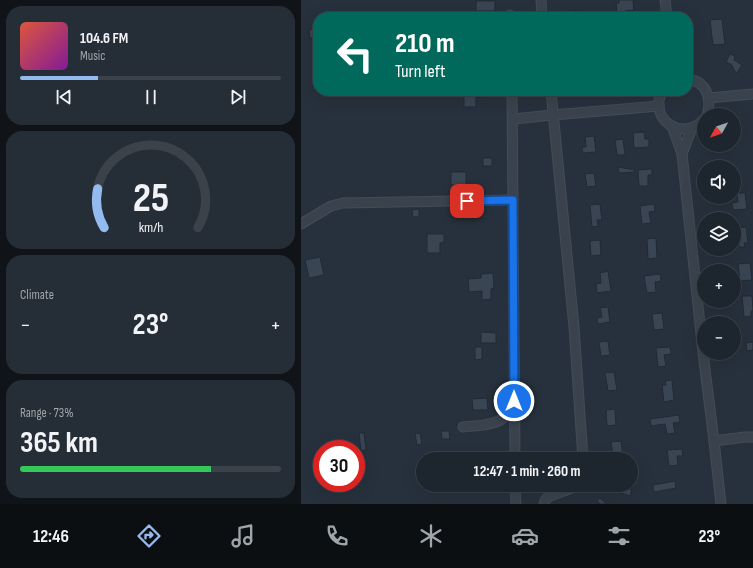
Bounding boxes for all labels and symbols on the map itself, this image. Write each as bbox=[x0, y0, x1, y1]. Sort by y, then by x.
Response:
north arrow bbox=[697, 108, 741, 152]
pin bbox=[450, 184, 484, 218]
position arrow bbox=[493, 380, 535, 422]
speed limit sign: 30 bbox=[313, 440, 365, 492]

